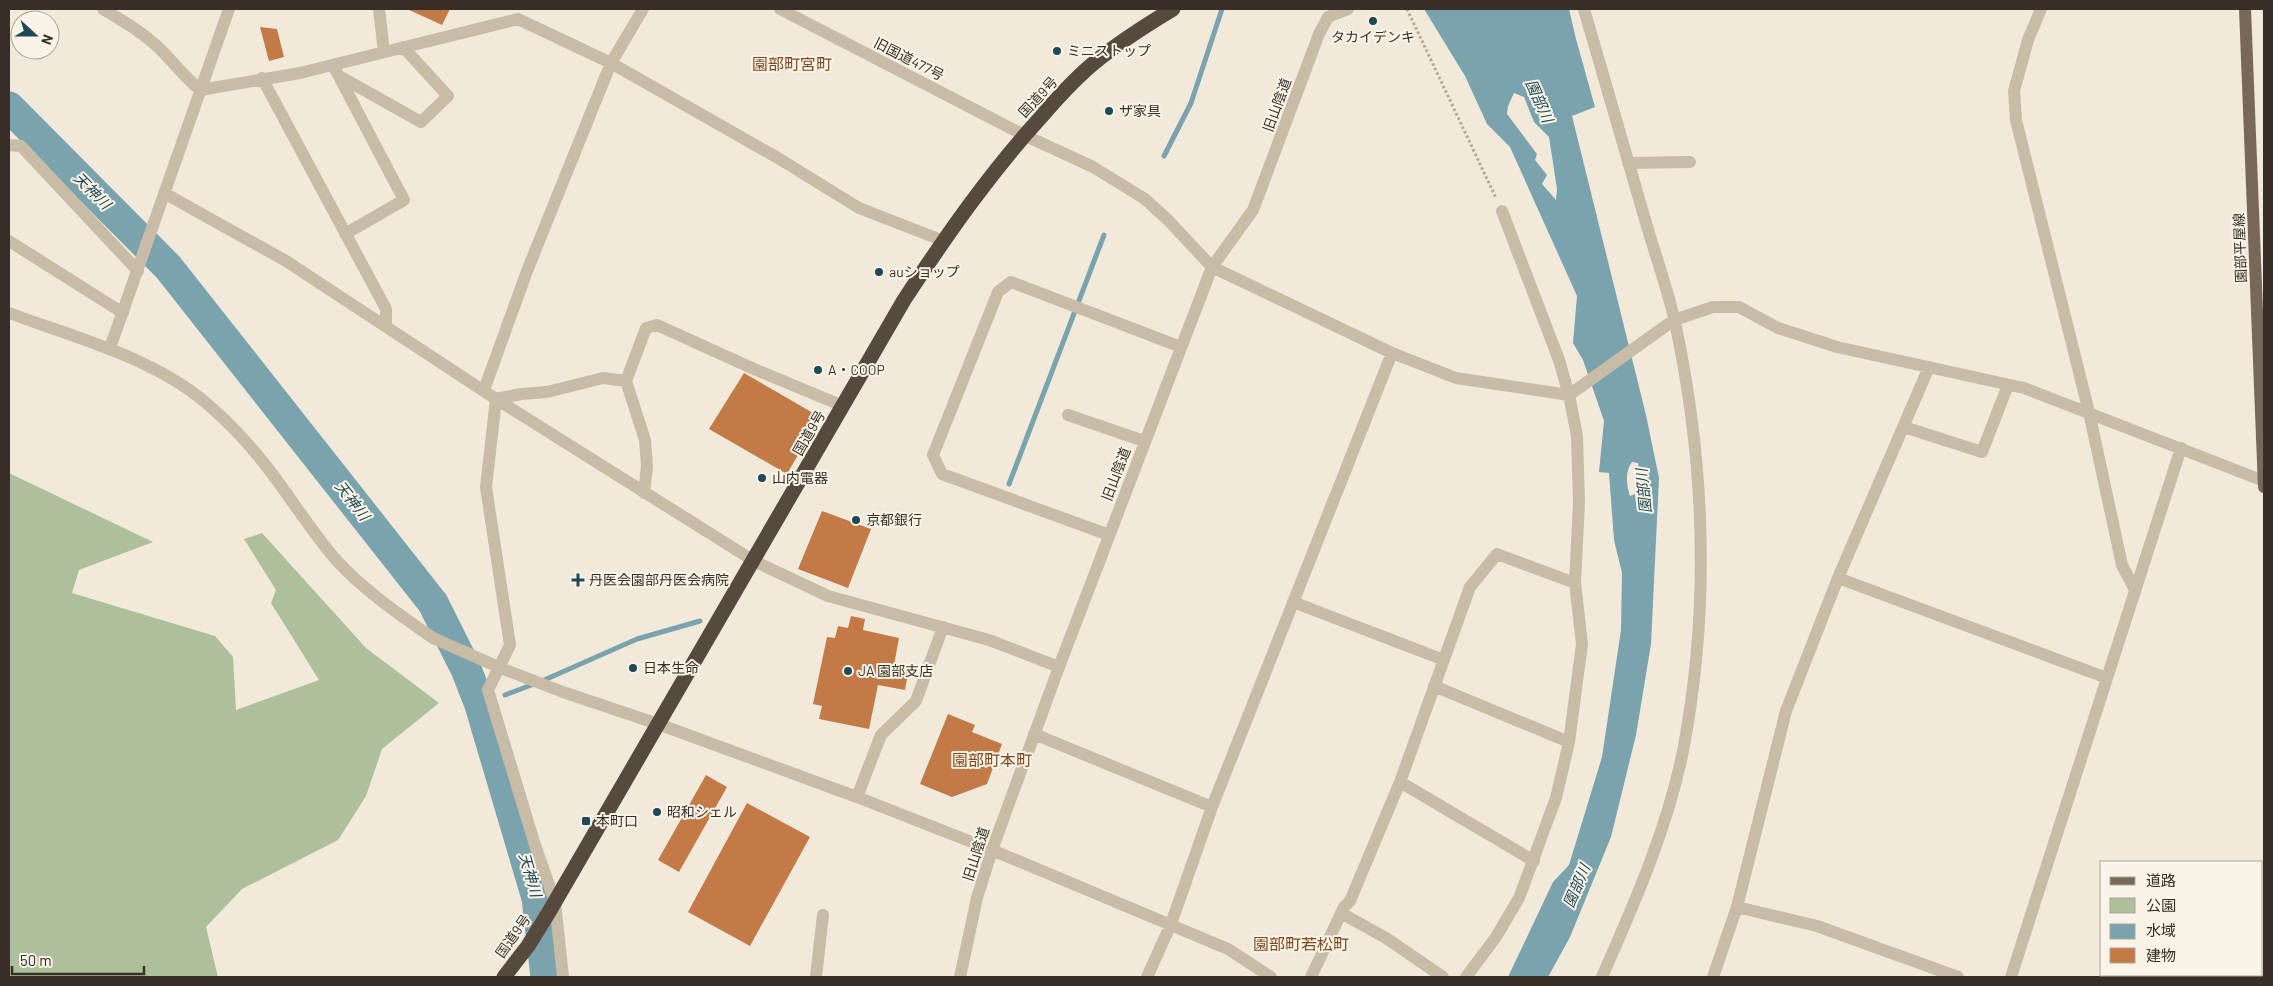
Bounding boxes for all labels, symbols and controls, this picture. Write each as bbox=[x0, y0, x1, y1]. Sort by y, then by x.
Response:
north arrow bbox=[10, 10, 60, 60]
marker: タカイデンキ bbox=[1367, 15, 1379, 27]
place label: タカイデンキ bbox=[1331, 28, 1415, 45]
text: N bbox=[38, 32, 57, 47]
street label: 旧国道477号 bbox=[871, 34, 947, 84]
place label: ミニストップ bbox=[1067, 42, 1151, 59]
marker: ミニストップ bbox=[1051, 45, 1063, 57]
district label: 園部町宮町 bbox=[752, 54, 832, 73]
street label: 国道9号 bbox=[1015, 73, 1061, 120]
street label: 旧山陰道 bbox=[1259, 76, 1294, 134]
water label: 園部川 bbox=[1523, 76, 1558, 127]
place label: ザ家具 bbox=[1119, 102, 1161, 119]
marker: ザ家具 bbox=[1103, 105, 1115, 117]
water label: 天神川 bbox=[70, 168, 116, 214]
street label: 園部平屋線 bbox=[2230, 213, 2249, 283]
place label: auショップ bbox=[889, 263, 960, 280]
marker: auショップ bbox=[873, 266, 885, 278]
place label: A・COOP bbox=[828, 361, 885, 378]
marker: A・COOP bbox=[812, 364, 824, 376]
street label: 国道9号 bbox=[789, 407, 828, 458]
street label: 旧山陰道 bbox=[1098, 445, 1134, 503]
water label: 園部川 bbox=[1631, 466, 1654, 514]
place label: 山内電器 bbox=[772, 469, 828, 486]
marker: 山内電器 bbox=[756, 472, 768, 484]
water label: 天神川 bbox=[332, 477, 375, 525]
place label: 京都銀行 bbox=[866, 511, 922, 528]
marker: 京都銀行 bbox=[850, 514, 862, 526]
place label: 丹医会園部丹医会病院 bbox=[589, 571, 729, 588]
marker: 丹医会園部丹医会病院 bbox=[571, 573, 585, 587]
place label: 日本生命 bbox=[643, 659, 699, 676]
marker: 日本生命 bbox=[627, 662, 639, 674]
place label: JA 園部支店 bbox=[858, 662, 933, 679]
marker: JA 園部支店 bbox=[842, 665, 854, 677]
district label: 園部町本町 bbox=[952, 750, 1032, 769]
place label: 昭和シェル bbox=[667, 803, 737, 820]
marker: 昭和シェル bbox=[651, 806, 663, 818]
place label: 本町口 bbox=[596, 812, 638, 829]
marker: 本町口 bbox=[580, 815, 592, 827]
street label: 旧山陰道 bbox=[959, 825, 992, 883]
water label: 天神川 bbox=[516, 851, 546, 901]
water label: 園部川 bbox=[1559, 860, 1594, 910]
legend bbox=[2100, 861, 2263, 976]
text: 道路 bbox=[2146, 871, 2176, 889]
text: 公園 bbox=[2146, 896, 2176, 914]
street label: 国道9号 bbox=[491, 911, 534, 961]
text: 水域 bbox=[2146, 921, 2176, 939]
district label: 園部町若松町 bbox=[1253, 934, 1349, 953]
scale bar bbox=[12, 944, 145, 976]
text: 建物 bbox=[2146, 946, 2176, 964]
text: 50 m bbox=[20, 951, 52, 969]

